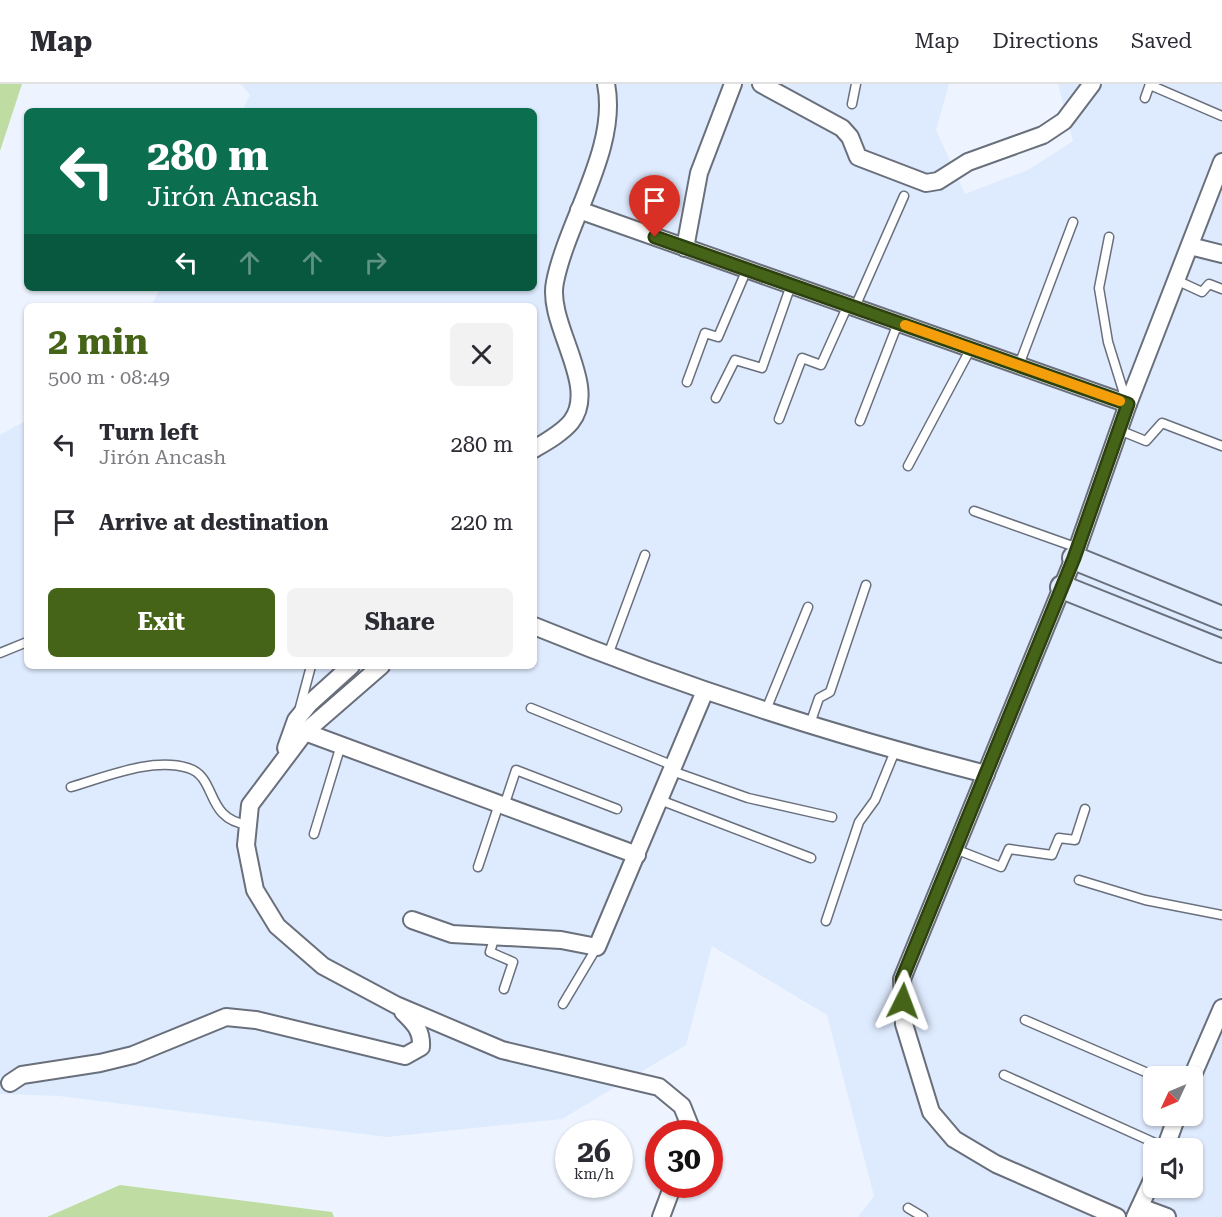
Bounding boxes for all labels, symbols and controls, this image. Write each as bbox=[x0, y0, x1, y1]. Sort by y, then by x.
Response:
text: Map bbox=[30, 25, 92, 58]
text: Map bbox=[915, 29, 959, 53]
text: Directions bbox=[992, 29, 1098, 53]
text: Saved bbox=[1131, 29, 1192, 53]
text: 280 m bbox=[147, 131, 269, 180]
icon: left bbox=[48, 132, 126, 210]
pin bbox=[629, 175, 680, 237]
text: Jirón Ancash bbox=[147, 181, 319, 213]
icon: arrive bbox=[638, 184, 671, 217]
icon: left bbox=[170, 246, 203, 279]
icon: ahead bbox=[233, 246, 266, 279]
icon: ahead bbox=[296, 246, 329, 279]
icon: right bbox=[359, 246, 392, 279]
text: 2 min bbox=[48, 321, 148, 363]
button: close bbox=[450, 323, 513, 386]
text: 500 m · 08:49 bbox=[48, 365, 170, 389]
text: Turn left bbox=[99, 420, 199, 445]
icon: left bbox=[48, 428, 81, 461]
text: 280 m bbox=[450, 432, 513, 457]
text: Jirón Ancash bbox=[99, 445, 226, 469]
icon: arrive bbox=[48, 506, 81, 539]
text: Arrive at destination bbox=[99, 510, 328, 535]
text: 220 m bbox=[450, 510, 513, 535]
button: Exit bbox=[48, 588, 275, 657]
button: Share bbox=[287, 588, 513, 657]
position arrow bbox=[871, 969, 935, 1033]
north arrow bbox=[1143, 1066, 1203, 1126]
map controls bbox=[1143, 1066, 1203, 1198]
speed limit sign: 30 bbox=[645, 1120, 723, 1198]
text: 26 bbox=[577, 1134, 611, 1169]
button: sound bbox=[1143, 1138, 1203, 1198]
text: km/h bbox=[574, 1165, 614, 1183]

